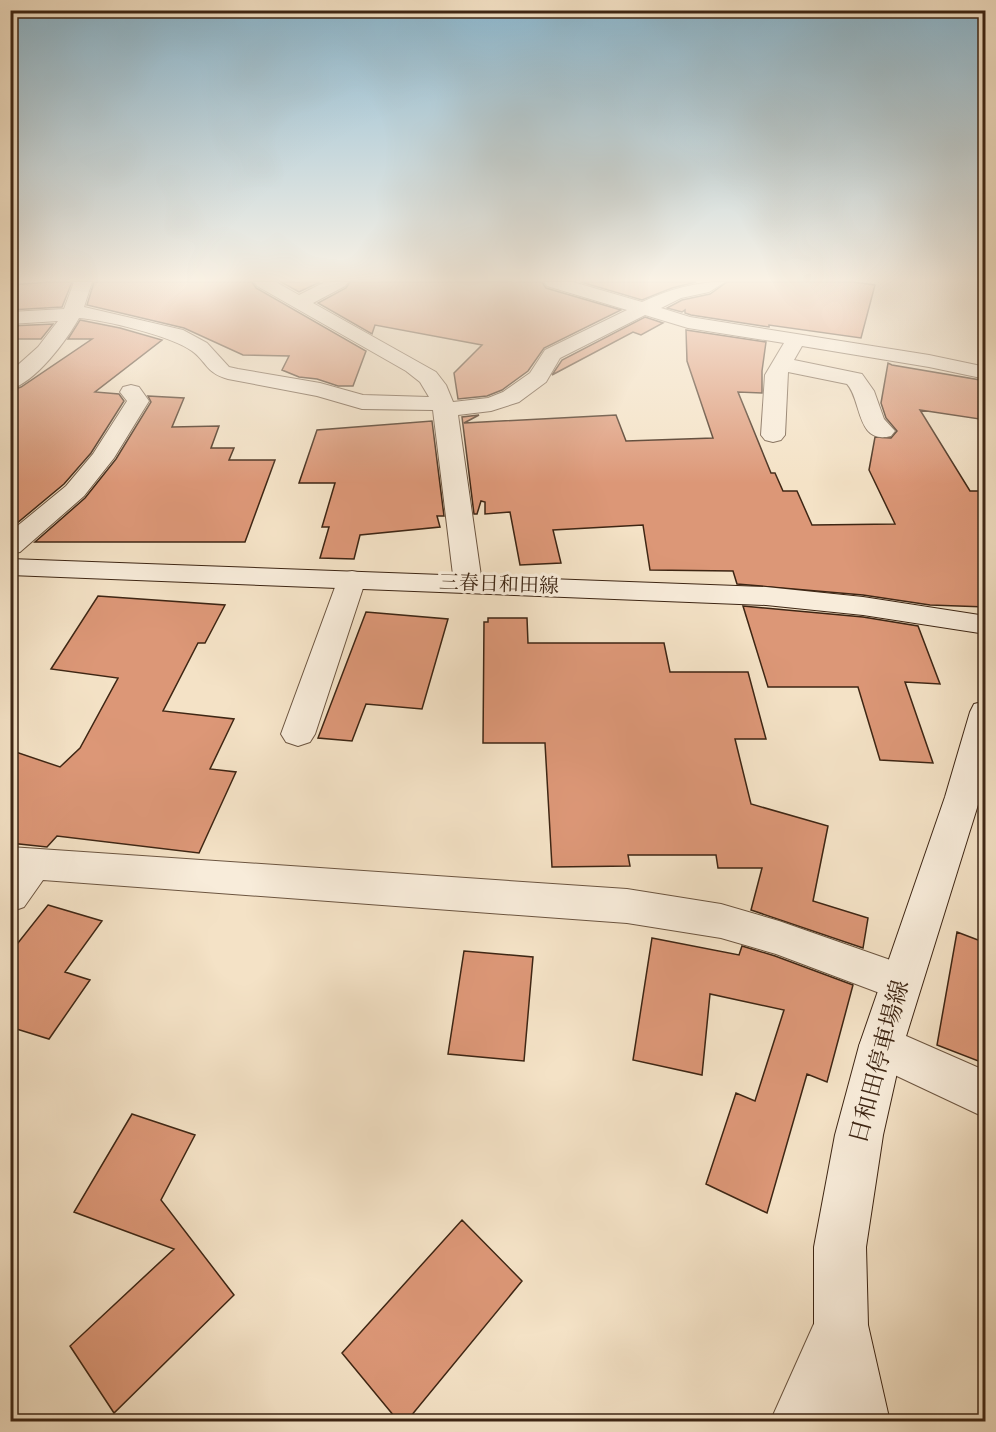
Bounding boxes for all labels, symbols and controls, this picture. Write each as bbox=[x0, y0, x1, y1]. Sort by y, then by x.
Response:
street label: 三春日和田線 bbox=[439, 570, 559, 600]
street label: 日和田停車場線 bbox=[844, 977, 916, 1147]

